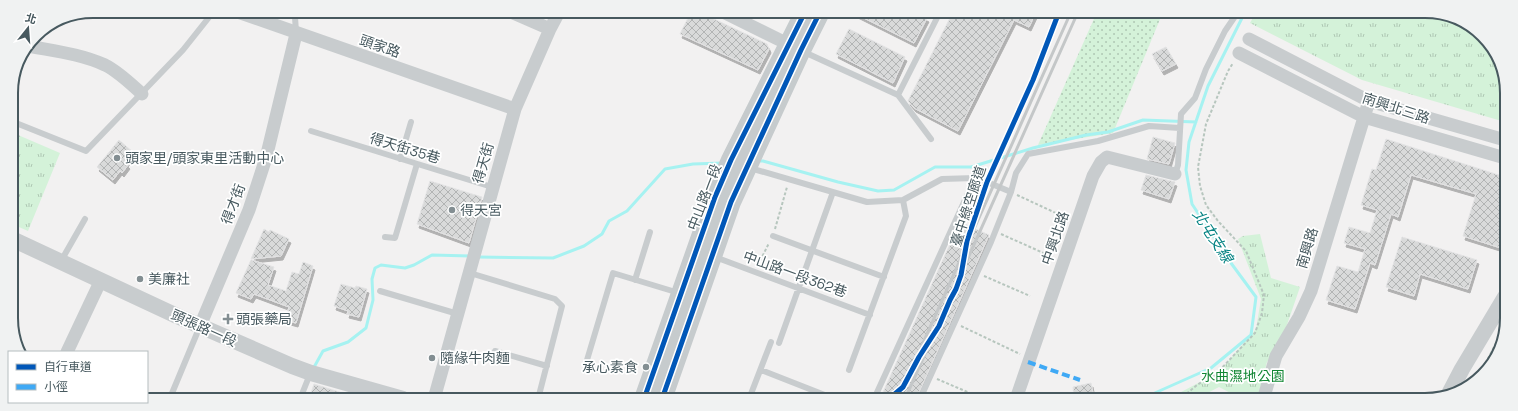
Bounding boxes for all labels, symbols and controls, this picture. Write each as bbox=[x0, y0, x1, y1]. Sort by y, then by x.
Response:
north arrow bbox=[8, 8, 48, 48]
text: 北 bbox=[24, 10, 38, 27]
street label: 頭家路 bbox=[357, 31, 403, 61]
street label: 南興北三路 bbox=[1360, 89, 1432, 127]
street label: 得天街35巷 bbox=[368, 129, 442, 167]
street label: 得天街 bbox=[469, 140, 497, 186]
place label: 頭家里/頭家東里活動中心 bbox=[125, 149, 284, 167]
marker: 頭家里/頭家東里活動中心 bbox=[112, 153, 122, 163]
street label: 中山路一段 bbox=[683, 161, 725, 233]
street label: 臺中綠空廊道 bbox=[946, 163, 990, 249]
street label: 得才街 bbox=[217, 181, 249, 227]
place label: 得天宮 bbox=[460, 201, 502, 219]
marker: 得天宮 bbox=[447, 205, 457, 215]
water label: 北屯支線 bbox=[1189, 206, 1238, 268]
street label: 中興北路 bbox=[1037, 209, 1073, 267]
street label: 南興路 bbox=[1292, 225, 1322, 271]
street label: 中山路一段362巷 bbox=[741, 247, 849, 301]
place label: 美廉社 bbox=[148, 270, 190, 288]
marker: 美廉社 bbox=[135, 274, 145, 284]
street label: 頭張路一段 bbox=[168, 306, 240, 350]
place label: 頭張藥局 bbox=[236, 310, 292, 328]
marker: 頭張藥局 bbox=[223, 314, 233, 324]
place label: 隨緣牛肉麵 bbox=[440, 349, 510, 367]
legend bbox=[8, 351, 148, 403]
marker: 隨緣牛肉麵 bbox=[427, 353, 437, 363]
place label: 承心素食 bbox=[582, 358, 638, 376]
text: 自行車道 bbox=[44, 359, 92, 375]
marker: 承心素食 bbox=[641, 362, 651, 372]
park label: 水曲濕地公園 bbox=[1201, 367, 1285, 385]
text: 小徑 bbox=[44, 379, 68, 395]

